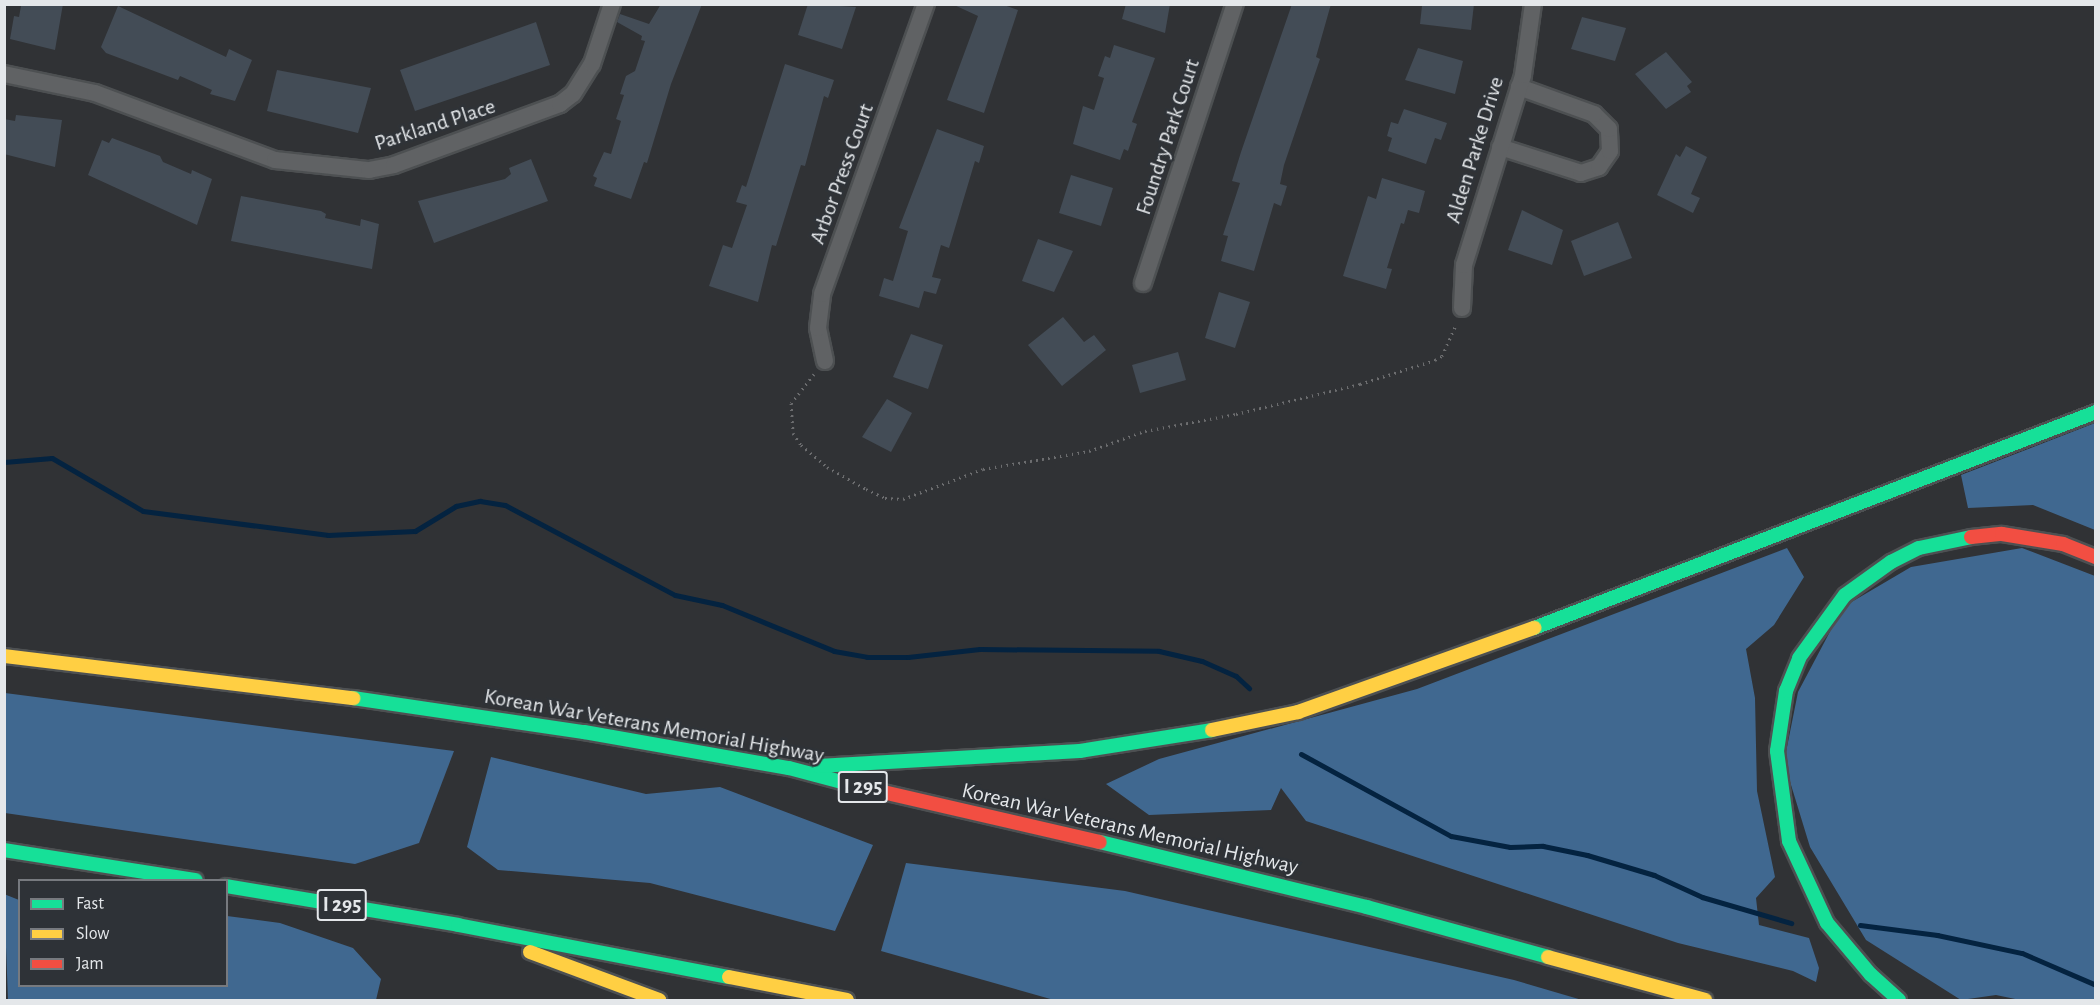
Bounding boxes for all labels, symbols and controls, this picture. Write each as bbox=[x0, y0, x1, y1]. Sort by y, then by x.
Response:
street label: Foundry Park Court bbox=[1130, 56, 1206, 218]
street label: Alden Parke Drive bbox=[1440, 74, 1510, 226]
street label: Parkland Place bbox=[371, 93, 499, 157]
street label: Arbor Press Court bbox=[804, 100, 880, 248]
street label: Korean War Veterans Memorial Highway bbox=[482, 683, 826, 769]
road number: I 295 bbox=[838, 769, 888, 805]
street label: Korean War Veterans Memorial Highway bbox=[959, 777, 1301, 881]
legend bbox=[18, 879, 228, 987]
road number: I 295 bbox=[316, 887, 368, 923]
text: Fast bbox=[76, 895, 104, 913]
text: Slow bbox=[76, 925, 109, 943]
text: Jam bbox=[76, 955, 104, 973]

